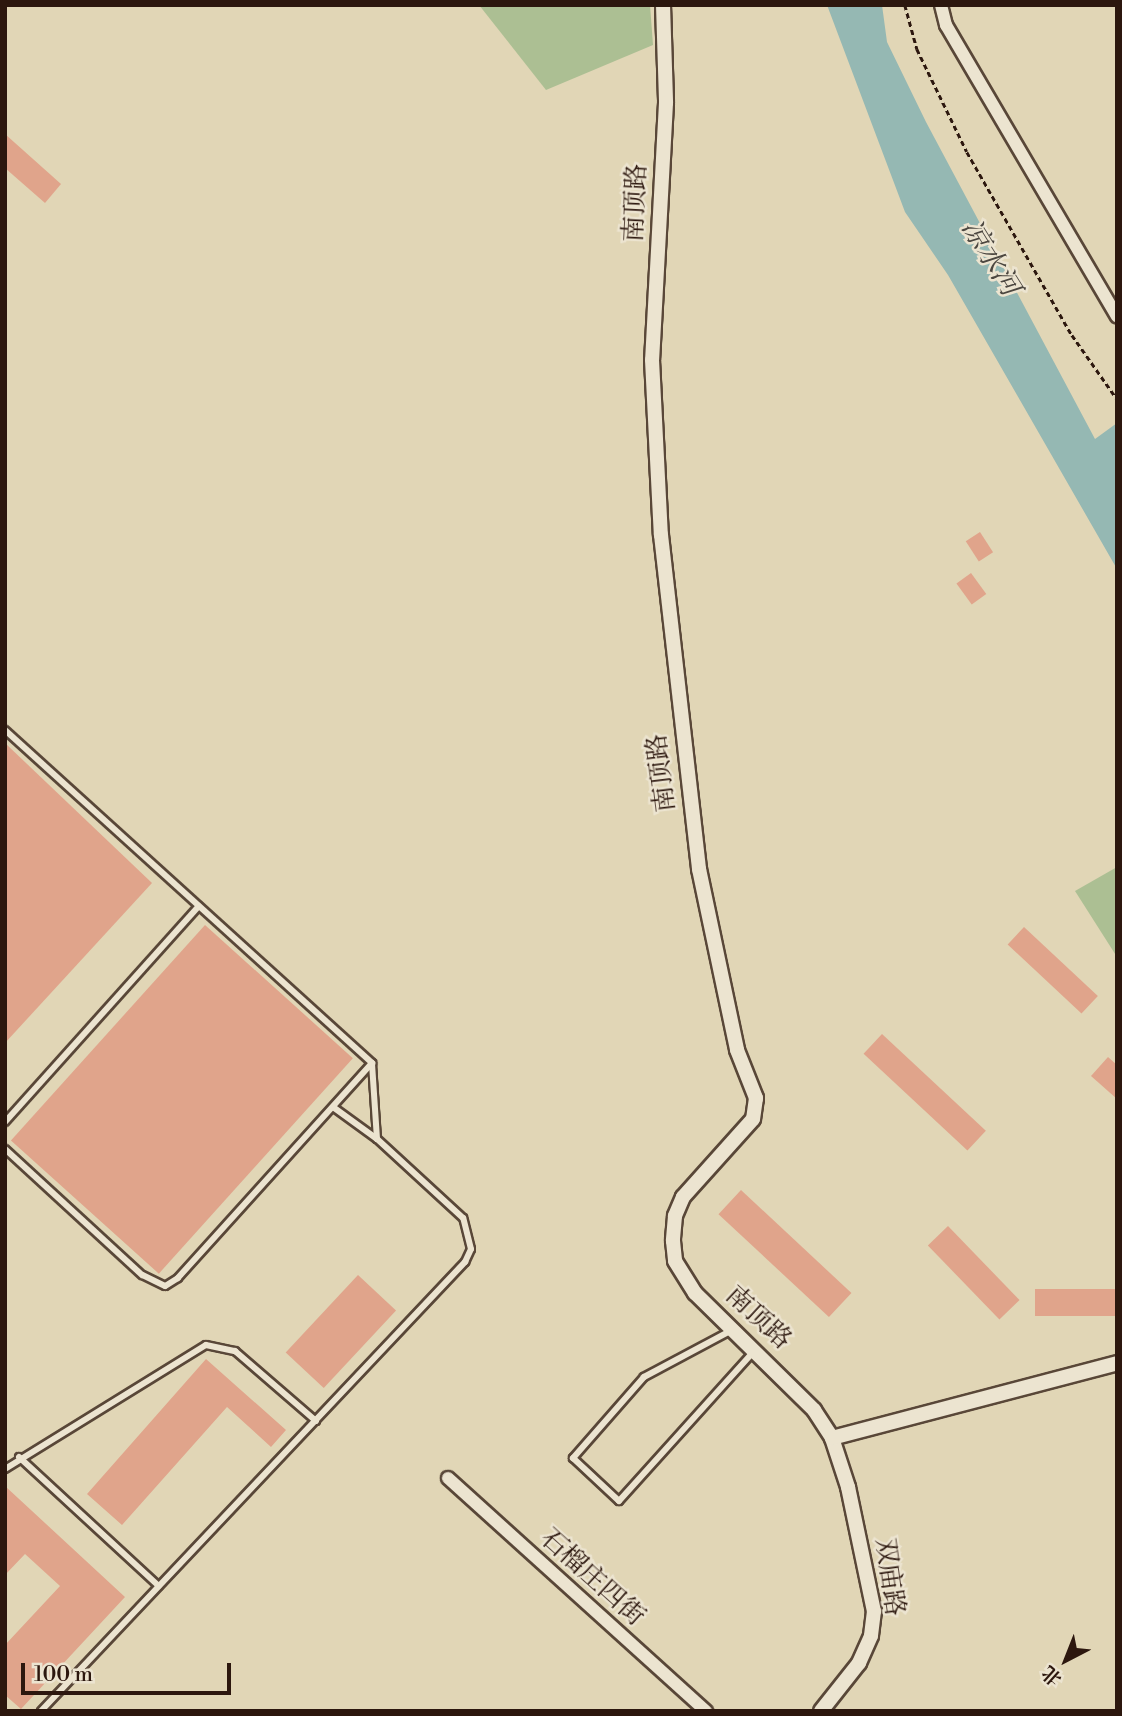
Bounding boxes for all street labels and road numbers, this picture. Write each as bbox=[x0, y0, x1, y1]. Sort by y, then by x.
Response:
street label: 南顶路 bbox=[618, 163, 654, 243]
street label: 南顶路 bbox=[642, 732, 682, 814]
street label: 南顶路 bbox=[719, 1280, 797, 1356]
street label: 石榴庄四街 bbox=[533, 1523, 651, 1633]
street label: 双庙路 bbox=[868, 1536, 910, 1618]

